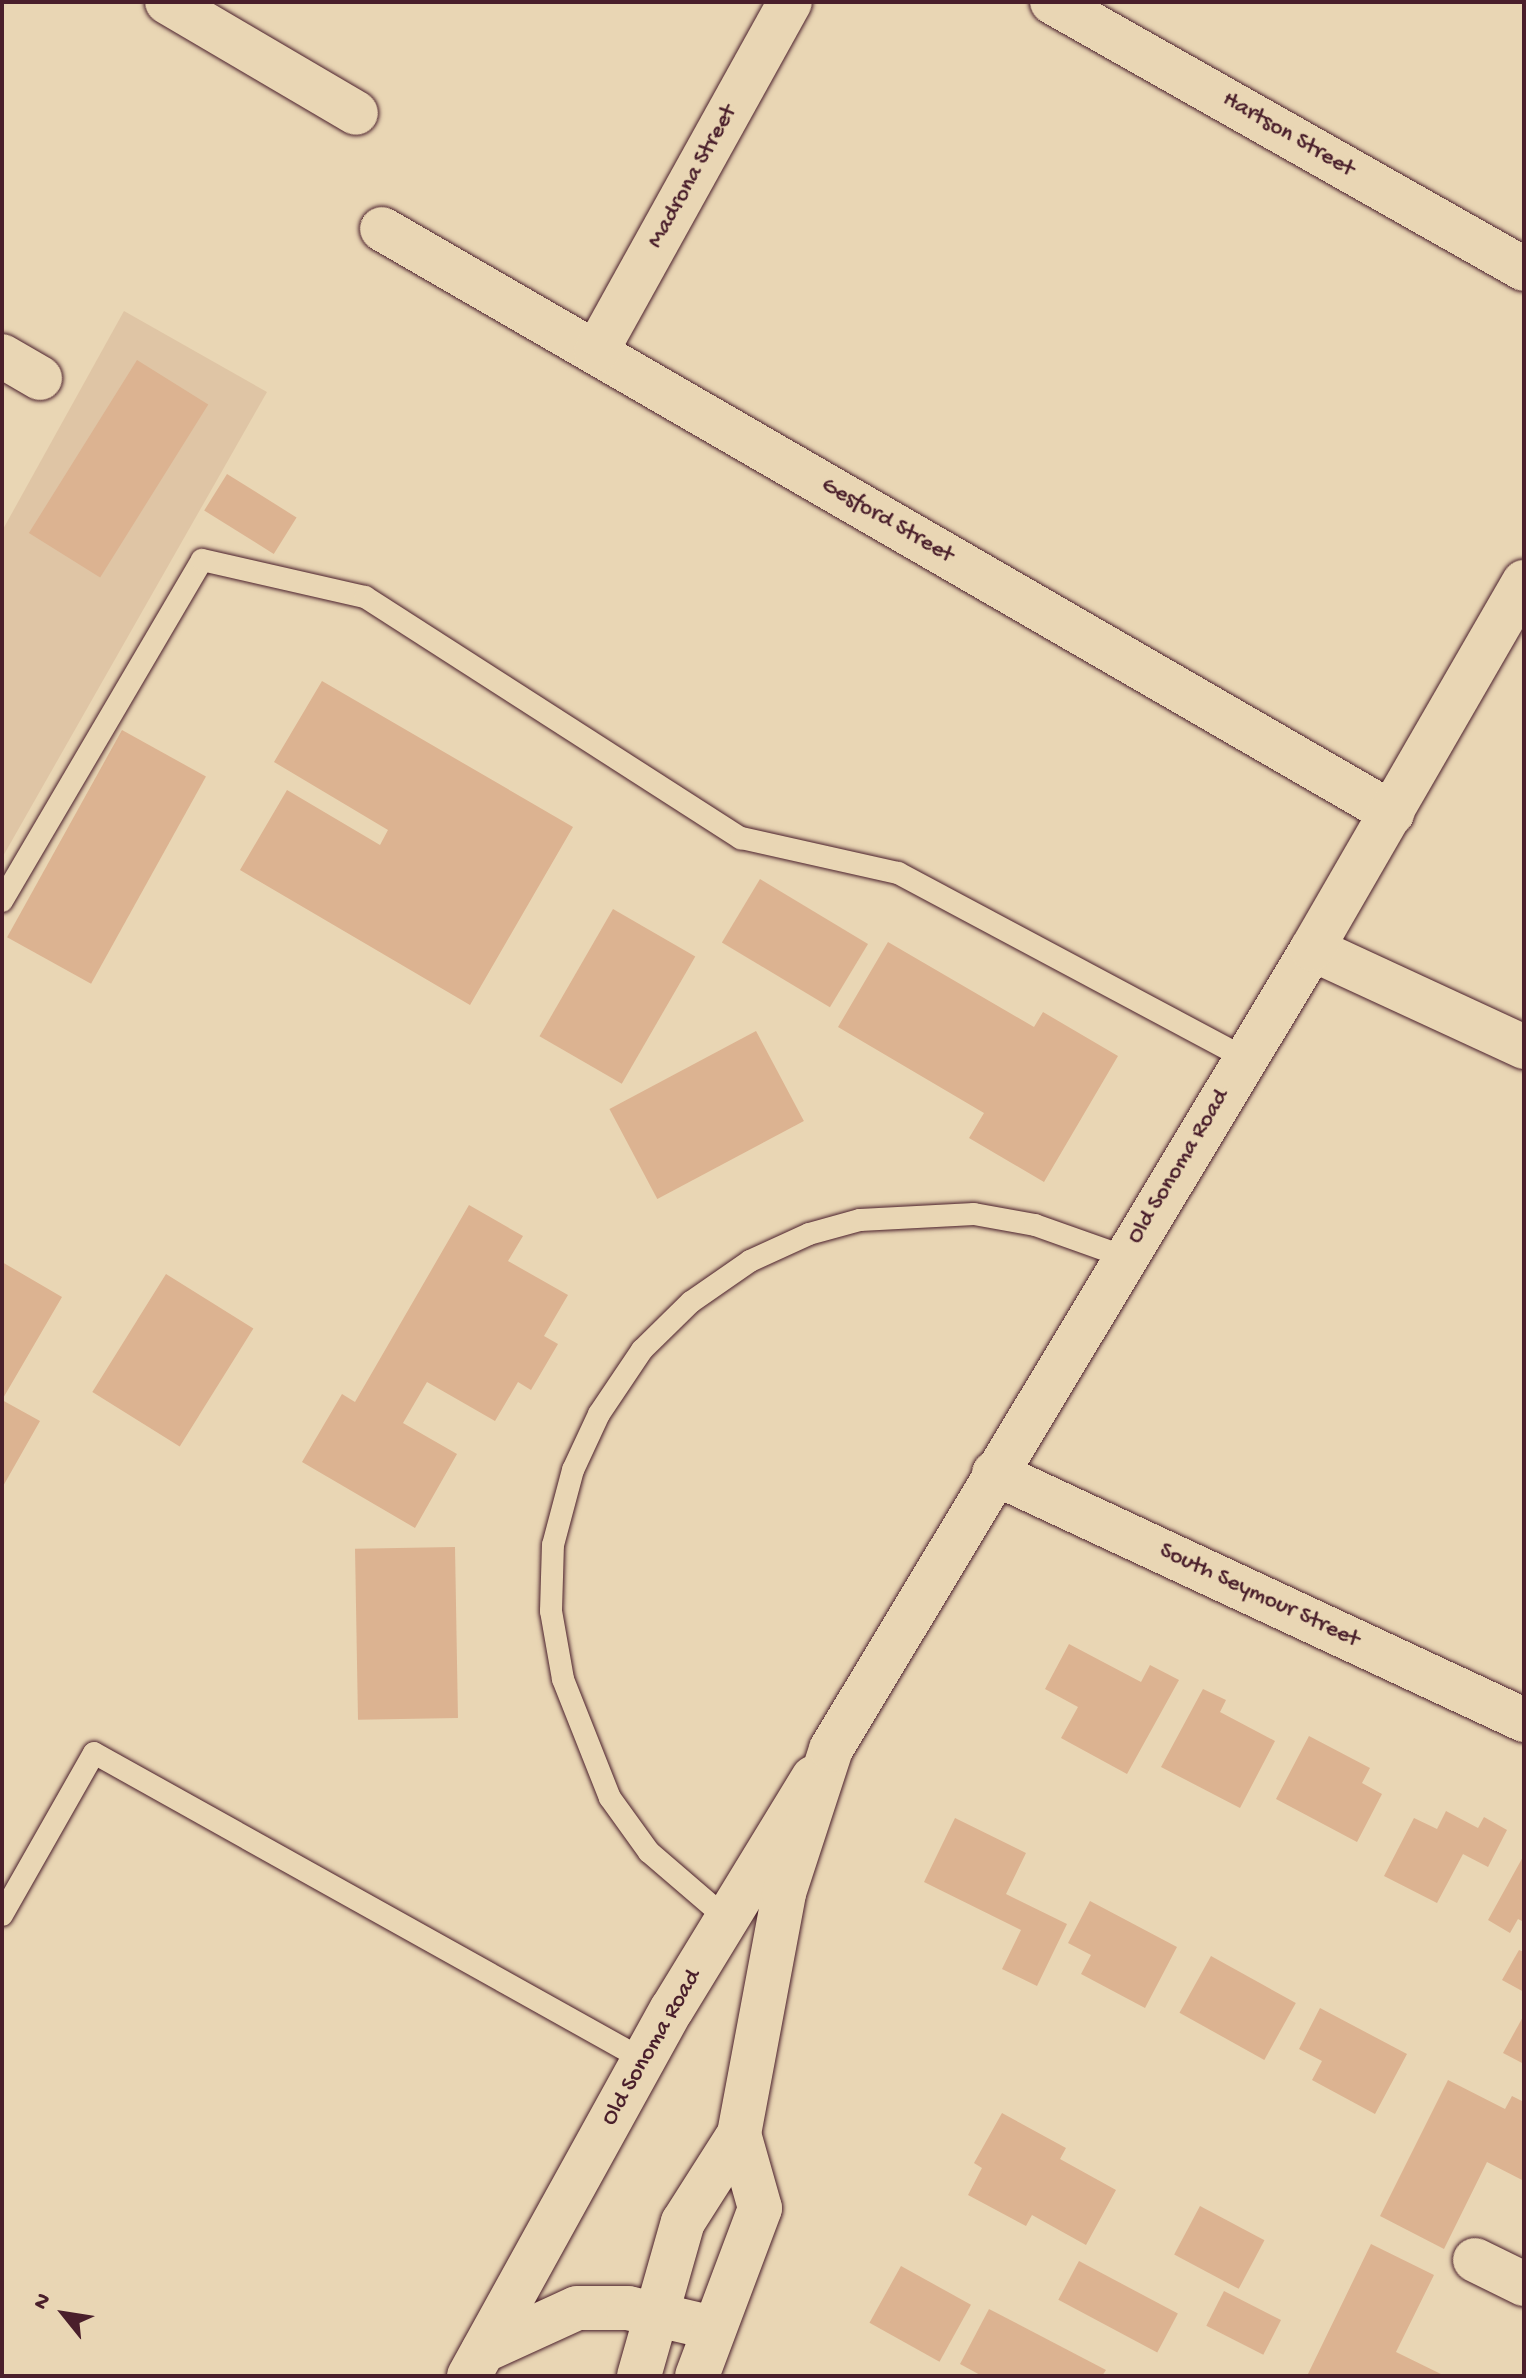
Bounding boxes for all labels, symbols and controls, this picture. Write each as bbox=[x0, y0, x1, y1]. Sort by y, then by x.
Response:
street label: Hartson Street bbox=[1217, 86, 1359, 184]
street label: Madrona Street bbox=[642, 100, 744, 254]
street label: Gesford Street bbox=[816, 471, 958, 571]
street label: Old Sonoma Road bbox=[1121, 1084, 1237, 1250]
street label: South Seymour Street bbox=[1154, 1537, 1364, 1655]
street label: Old Sonoma Road bbox=[596, 1965, 708, 2131]
north arrow bbox=[24, 2274, 104, 2354]
text: N bbox=[28, 2289, 58, 2315]

